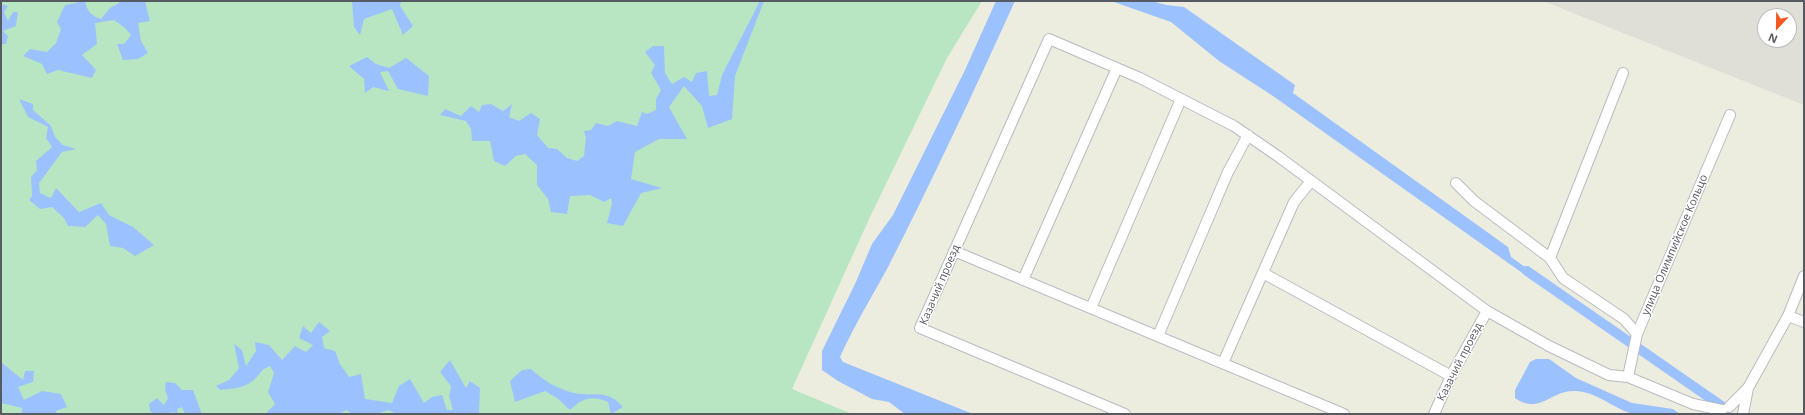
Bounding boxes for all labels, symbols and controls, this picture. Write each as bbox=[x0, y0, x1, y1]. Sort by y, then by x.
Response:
north arrow bbox=[1757, 8, 1797, 48]
text: N bbox=[1766, 30, 1780, 47]
street label: улица Олимпийское Кольцо bbox=[1639, 173, 1711, 317]
street label: Казачий проезд bbox=[917, 243, 963, 327]
street label: Казачий проезд bbox=[1435, 321, 1485, 403]

